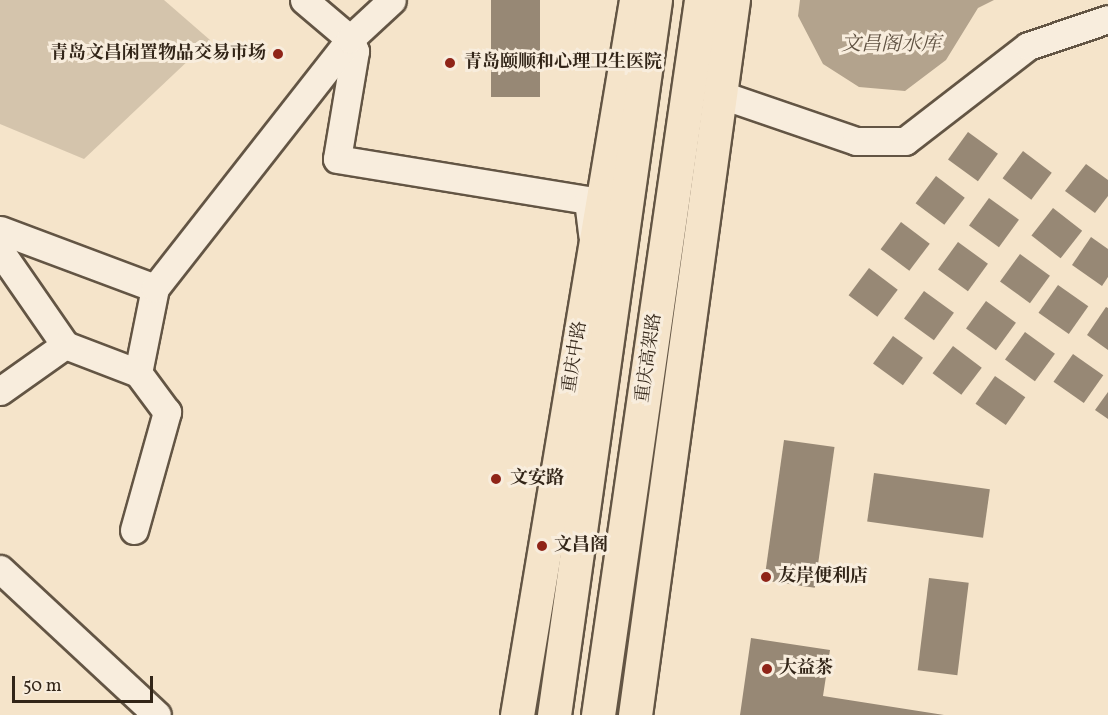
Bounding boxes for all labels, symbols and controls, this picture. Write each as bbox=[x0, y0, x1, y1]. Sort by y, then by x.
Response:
water label: 文昌阁水库 bbox=[841, 33, 941, 57]
place label: 青岛文昌闲置物品交易市场 bbox=[50, 43, 266, 65]
marker: 青岛文昌闲置物品交易市场 bbox=[271, 47, 285, 61]
place label: 青岛颐顺和心理卫生医院 bbox=[464, 52, 662, 74]
marker: 青岛颐顺和心理卫生医院 bbox=[441, 54, 459, 72]
street label: 重庆高架路 bbox=[633, 312, 667, 404]
street label: 重庆中路 bbox=[560, 320, 592, 394]
place label: 文安路 bbox=[510, 468, 564, 490]
marker: 文安路 bbox=[487, 470, 505, 488]
place label: 文昌阁 bbox=[554, 535, 608, 557]
marker: 文昌阁 bbox=[535, 539, 549, 553]
place label: 友岸便利店 bbox=[778, 566, 868, 588]
marker: 友岸便利店 bbox=[759, 570, 773, 584]
place label: 大益茶 bbox=[779, 658, 833, 680]
marker: 大益茶 bbox=[760, 662, 774, 676]
scale bar bbox=[15, 664, 156, 702]
text: 50 m bbox=[23, 674, 62, 699]

